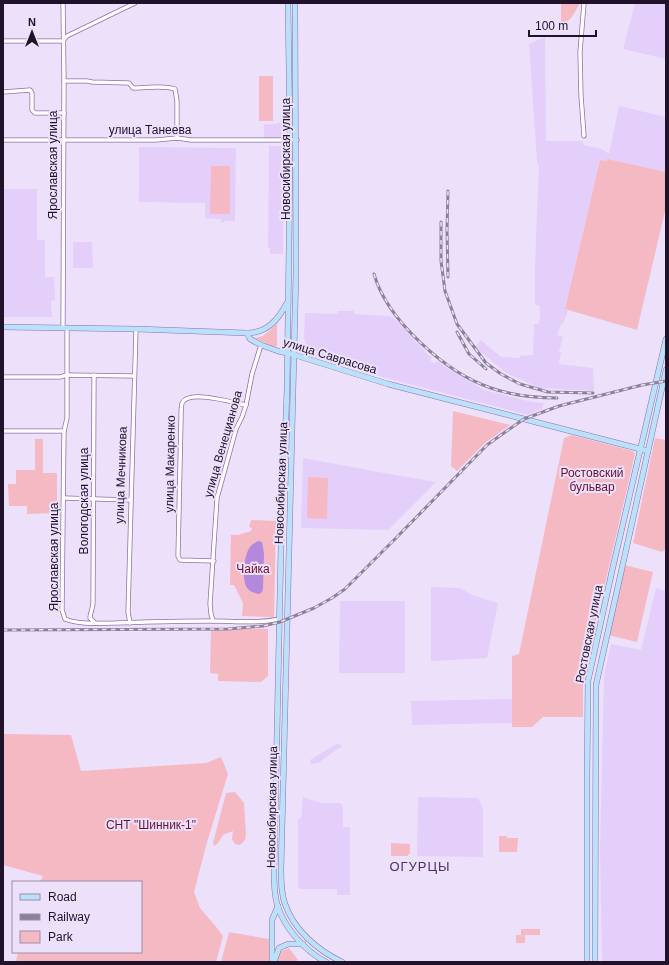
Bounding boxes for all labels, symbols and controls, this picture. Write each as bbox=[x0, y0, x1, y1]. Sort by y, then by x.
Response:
north arrow bbox=[12, 12, 52, 52]
scale bar bbox=[529, 12, 596, 38]
text: N bbox=[28, 16, 36, 28]
text: 100 m bbox=[535, 19, 568, 33]
street label: Новосибирская улица bbox=[279, 98, 293, 220]
street label: Ярославская улица bbox=[46, 110, 60, 219]
street label: улица Танеева bbox=[109, 123, 192, 137]
street label: улица Саврасова bbox=[281, 335, 379, 377]
street label: улица Венецианова bbox=[201, 389, 245, 499]
street label: улица Макаренко bbox=[162, 415, 178, 513]
street label: Новосибирская улица bbox=[272, 421, 290, 544]
street label: улица Мечникова bbox=[112, 426, 130, 524]
street label: Вологодская улица bbox=[77, 447, 91, 554]
park label: Ростовский бульвар bbox=[560, 466, 624, 494]
street label: Ярославская улица bbox=[47, 502, 61, 611]
park label: Чайка bbox=[236, 562, 270, 576]
street label: Ростовская улица bbox=[573, 584, 605, 684]
street label: Новосибирская улица bbox=[264, 745, 280, 868]
park label: СНТ "Шинник-1" bbox=[106, 818, 196, 832]
district label: ОГУРЦЫ bbox=[389, 859, 451, 874]
legend bbox=[12, 881, 142, 953]
text: Road bbox=[48, 890, 77, 904]
text: Railway bbox=[48, 910, 90, 924]
text: Park bbox=[48, 930, 74, 944]

